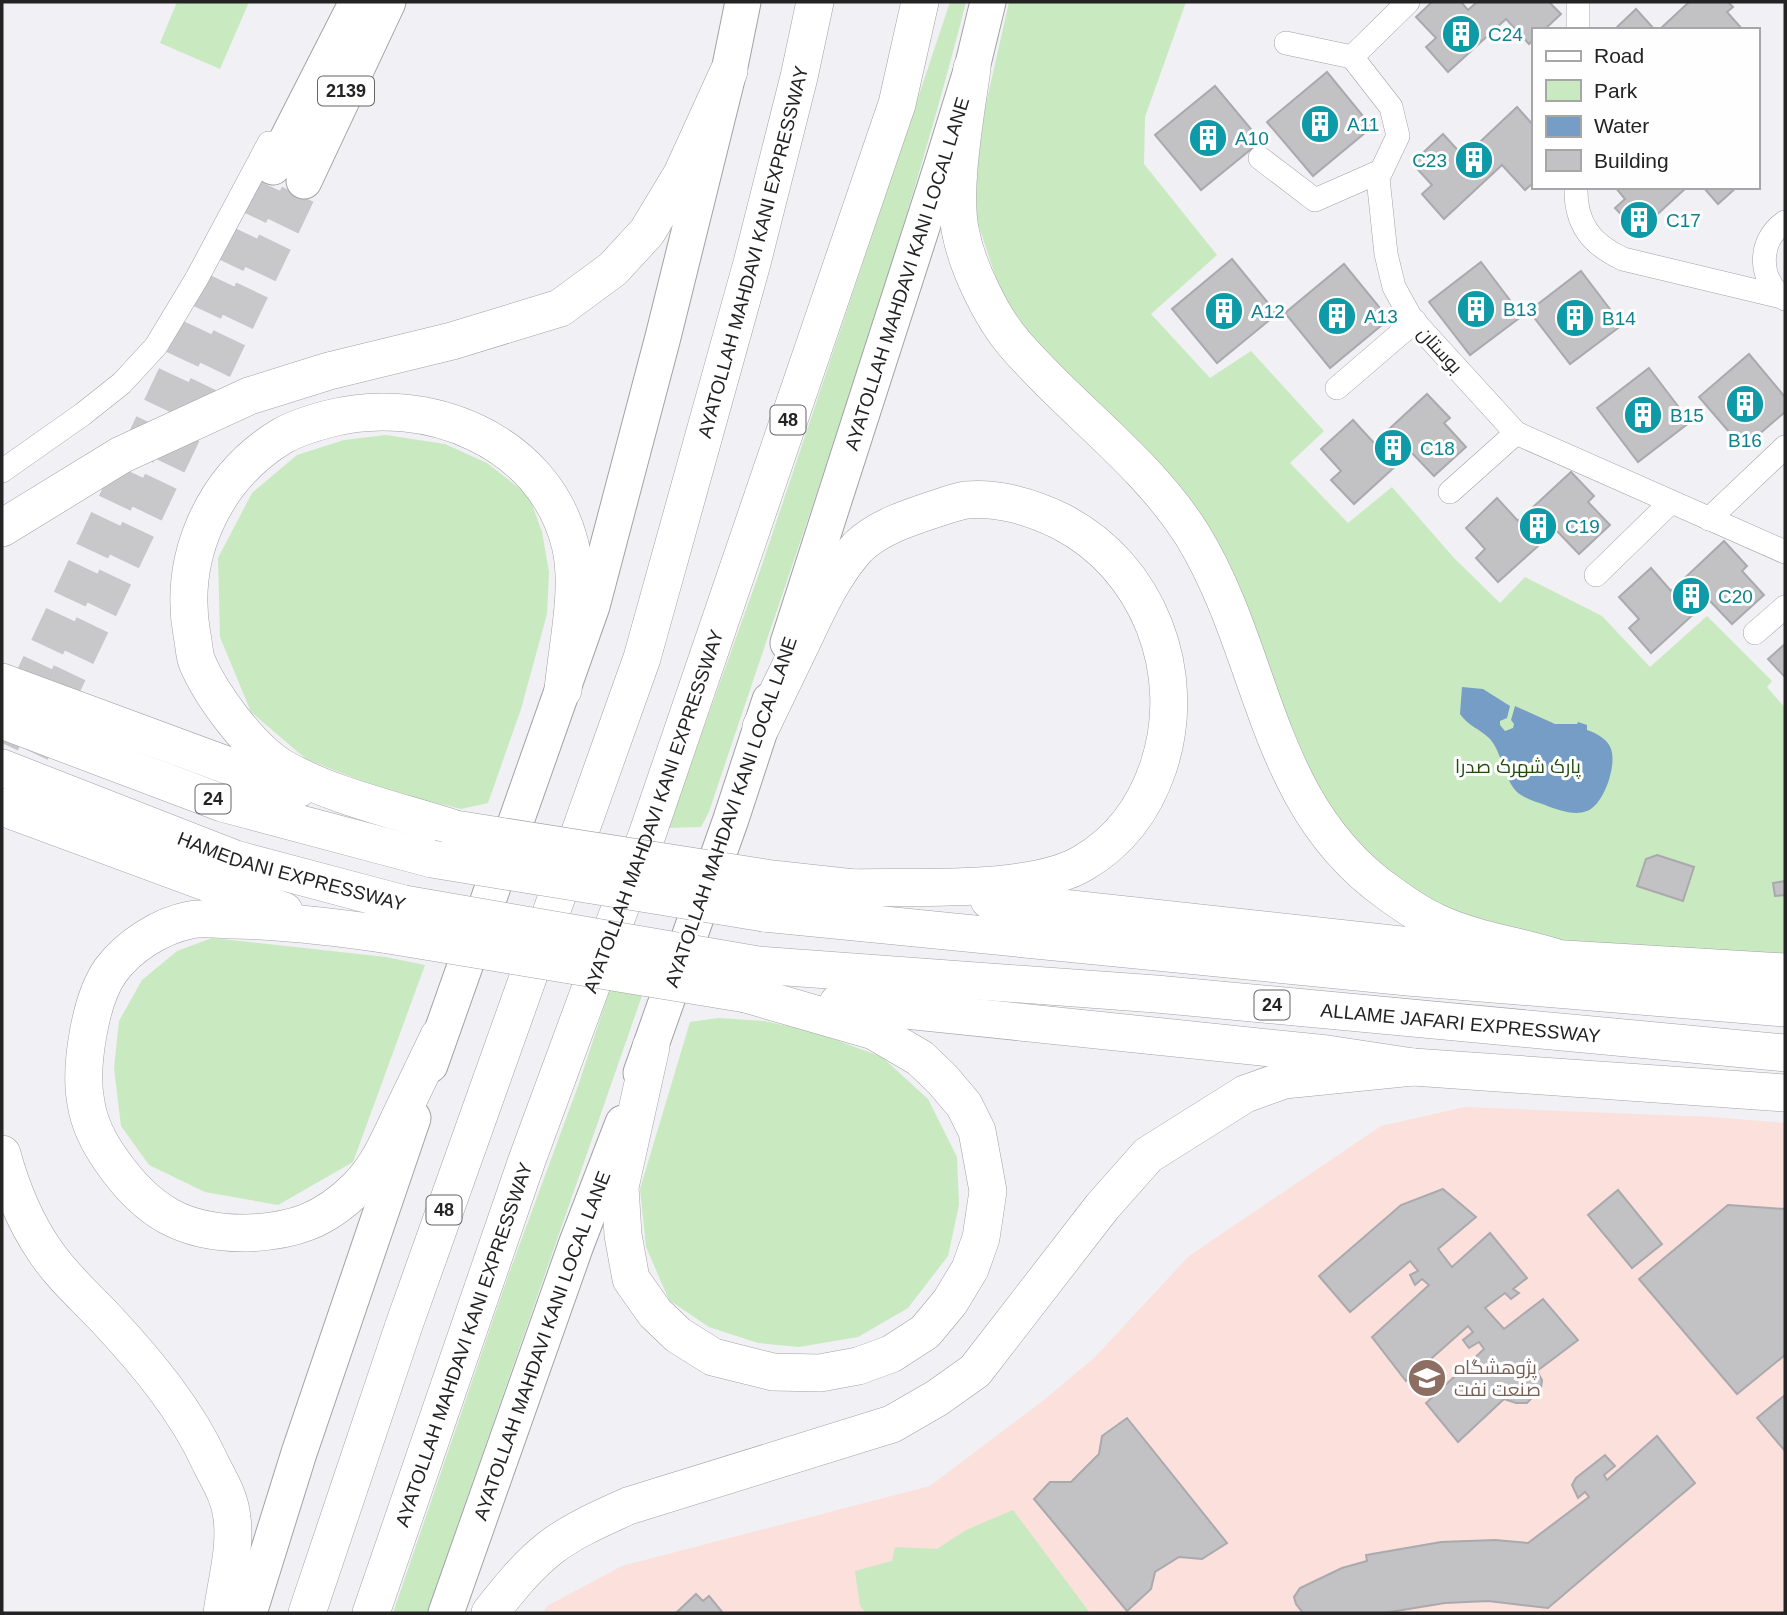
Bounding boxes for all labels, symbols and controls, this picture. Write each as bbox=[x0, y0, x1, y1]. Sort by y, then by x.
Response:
building icon: C24 bbox=[1440, 13, 1482, 55]
place label: C24 bbox=[1488, 24, 1523, 45]
legend bbox=[1532, 28, 1759, 189]
text: Road bbox=[1594, 44, 1644, 67]
street label: AYATOLLAH MAHDAVI KANI EXPRESSWAY bbox=[693, 64, 812, 440]
road number: 2139 bbox=[318, 76, 374, 106]
text: Park bbox=[1594, 79, 1638, 102]
street label: AYATOLLAH MAHDAVI KANI LOCAL LANE bbox=[840, 94, 973, 453]
building icon: A11 bbox=[1299, 103, 1341, 145]
place label: A11 bbox=[1347, 114, 1379, 135]
text: Water bbox=[1594, 114, 1649, 137]
building icon: A10 bbox=[1187, 117, 1229, 159]
place label: A10 bbox=[1235, 128, 1269, 149]
building icon: C23 bbox=[1453, 139, 1495, 181]
text: Building bbox=[1594, 149, 1669, 172]
place label: C23 bbox=[1412, 150, 1447, 171]
building icon: C17 bbox=[1618, 199, 1660, 241]
place label: C17 bbox=[1666, 210, 1701, 231]
building icon: B13 bbox=[1455, 288, 1497, 330]
building icon: A12 bbox=[1203, 290, 1245, 332]
building icon: A13 bbox=[1316, 295, 1358, 337]
building icon: B14 bbox=[1554, 297, 1596, 339]
place label: B13 bbox=[1503, 299, 1537, 320]
place label: A12 bbox=[1251, 301, 1285, 322]
place label: A13 bbox=[1364, 306, 1398, 327]
place label: B14 bbox=[1602, 308, 1636, 329]
street label: بوستان bbox=[1413, 322, 1466, 378]
building icon: B16 bbox=[1724, 383, 1766, 425]
building icon: B15 bbox=[1622, 394, 1664, 436]
place label: B15 bbox=[1670, 405, 1704, 426]
road number: 48 bbox=[770, 406, 806, 434]
building icon: C18 bbox=[1372, 427, 1414, 469]
place label: B16 bbox=[1728, 430, 1762, 451]
place label: C18 bbox=[1420, 438, 1455, 459]
building icon: C19 bbox=[1517, 505, 1559, 547]
place label: C19 bbox=[1565, 516, 1600, 537]
building icon: C20 bbox=[1670, 575, 1712, 617]
place label: C20 bbox=[1718, 586, 1753, 607]
street label: AYATOLLAH MAHDAVI KANI EXPRESSWAY bbox=[579, 627, 727, 996]
street label: AYATOLLAH MAHDAVI KANI LOCAL LANE bbox=[661, 634, 801, 990]
park label: پارک شهرک صدرا bbox=[1455, 756, 1581, 779]
road number: 24 bbox=[196, 784, 230, 814]
street label: HAMEDANI EXPRESSWAY bbox=[175, 827, 408, 915]
road number: 24 bbox=[1254, 990, 1290, 1020]
street label: ALLAME JAFARI EXPRESSWAY bbox=[1320, 999, 1602, 1046]
street label: AYATOLLAH MAHDAVI KANI EXPRESSWAY bbox=[391, 1159, 536, 1529]
street label: AYATOLLAH MAHDAVI KANI LOCAL LANE bbox=[469, 1168, 614, 1523]
road number: 48 bbox=[426, 1196, 462, 1224]
school or university icon: پژوهشگاه صنعت نفت bbox=[1406, 1357, 1448, 1399]
place label: پژوهشگاه صنعت نفت bbox=[1454, 1357, 1541, 1400]

